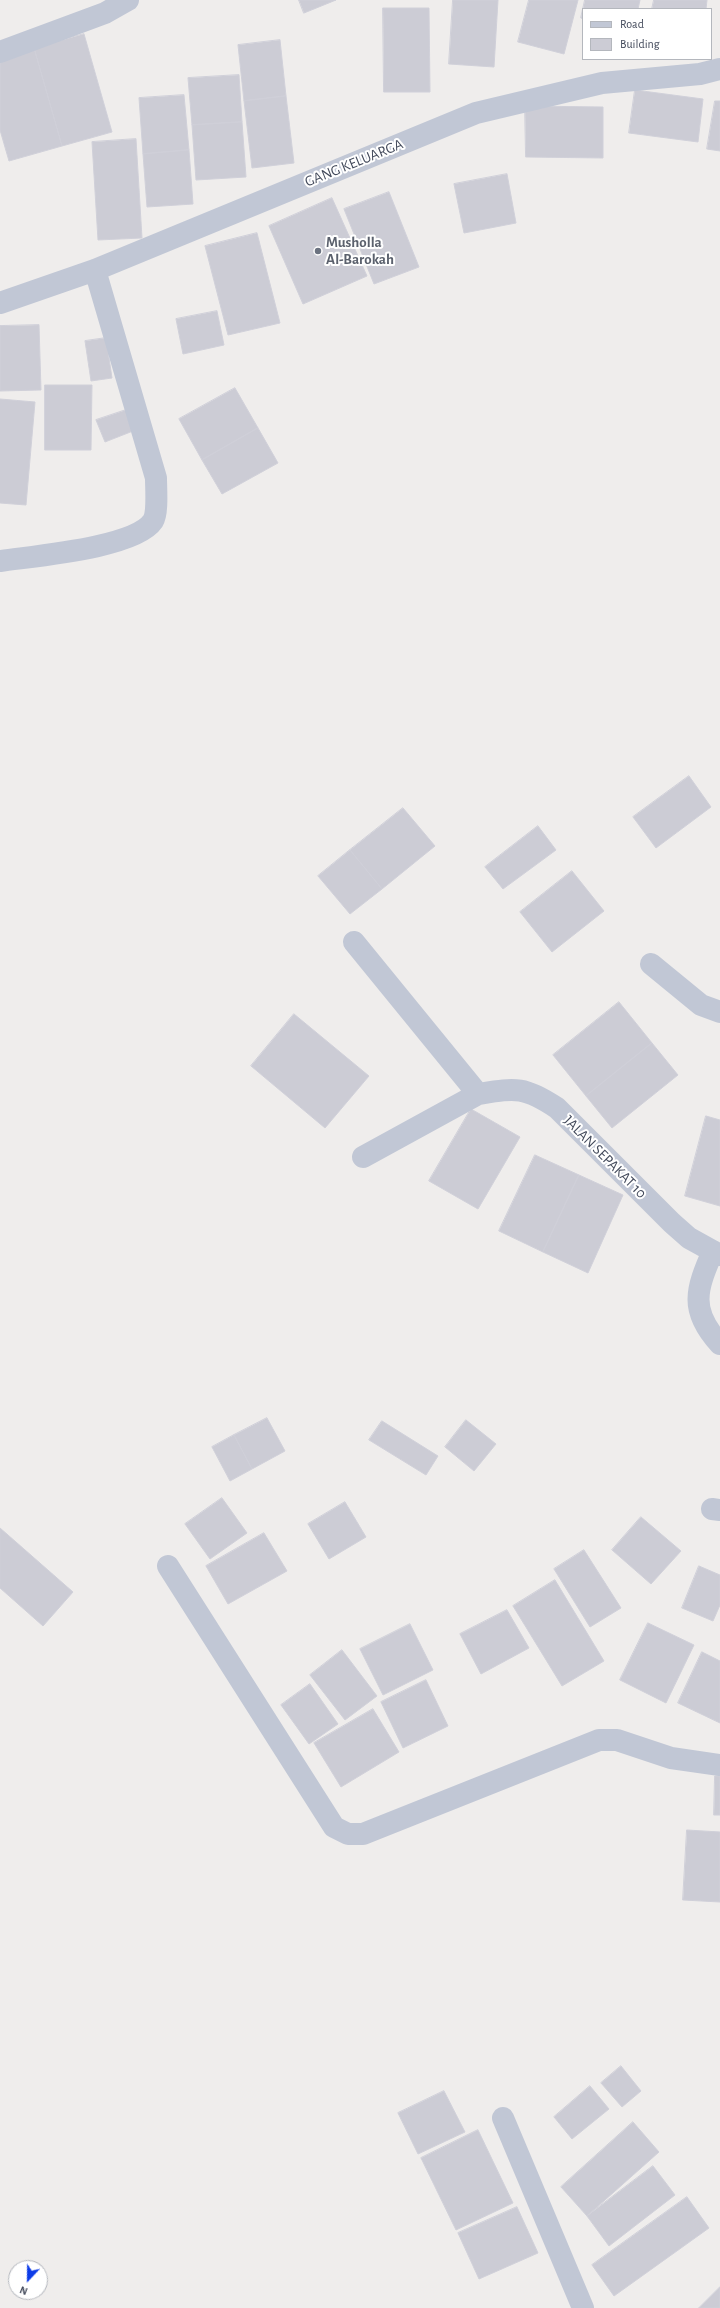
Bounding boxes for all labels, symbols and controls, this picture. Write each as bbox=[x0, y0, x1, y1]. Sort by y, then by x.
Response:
legend bbox=[582, 8, 712, 60]
text: Road bbox=[620, 18, 644, 30]
text: Building bbox=[620, 38, 660, 50]
street label: GANG KELUARGA bbox=[302, 135, 406, 191]
place label: Musholla Al-Barokah bbox=[326, 233, 394, 268]
marker: Musholla Al-Barokah bbox=[313, 246, 323, 256]
street label: JALAN SEPAKAT 10 bbox=[560, 1112, 650, 1202]
north arrow bbox=[8, 2260, 48, 2300]
text: N bbox=[18, 2284, 29, 2297]

